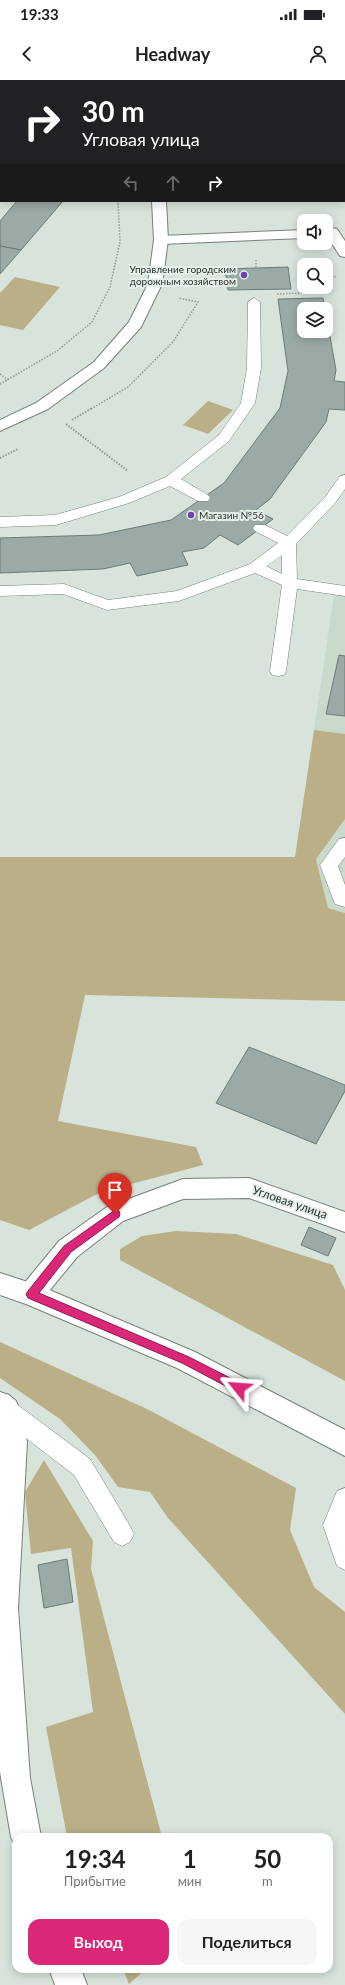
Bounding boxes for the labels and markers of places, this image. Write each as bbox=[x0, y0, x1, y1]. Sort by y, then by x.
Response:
place label: Управление городским дорожным хозяйством bbox=[129, 263, 236, 287]
marker: Управление городским дорожным хозяйством bbox=[239, 270, 249, 280]
place label: Магазин №56 bbox=[199, 509, 264, 521]
marker: Магазин №56 bbox=[186, 510, 196, 520]
pin bbox=[98, 1173, 132, 1214]

